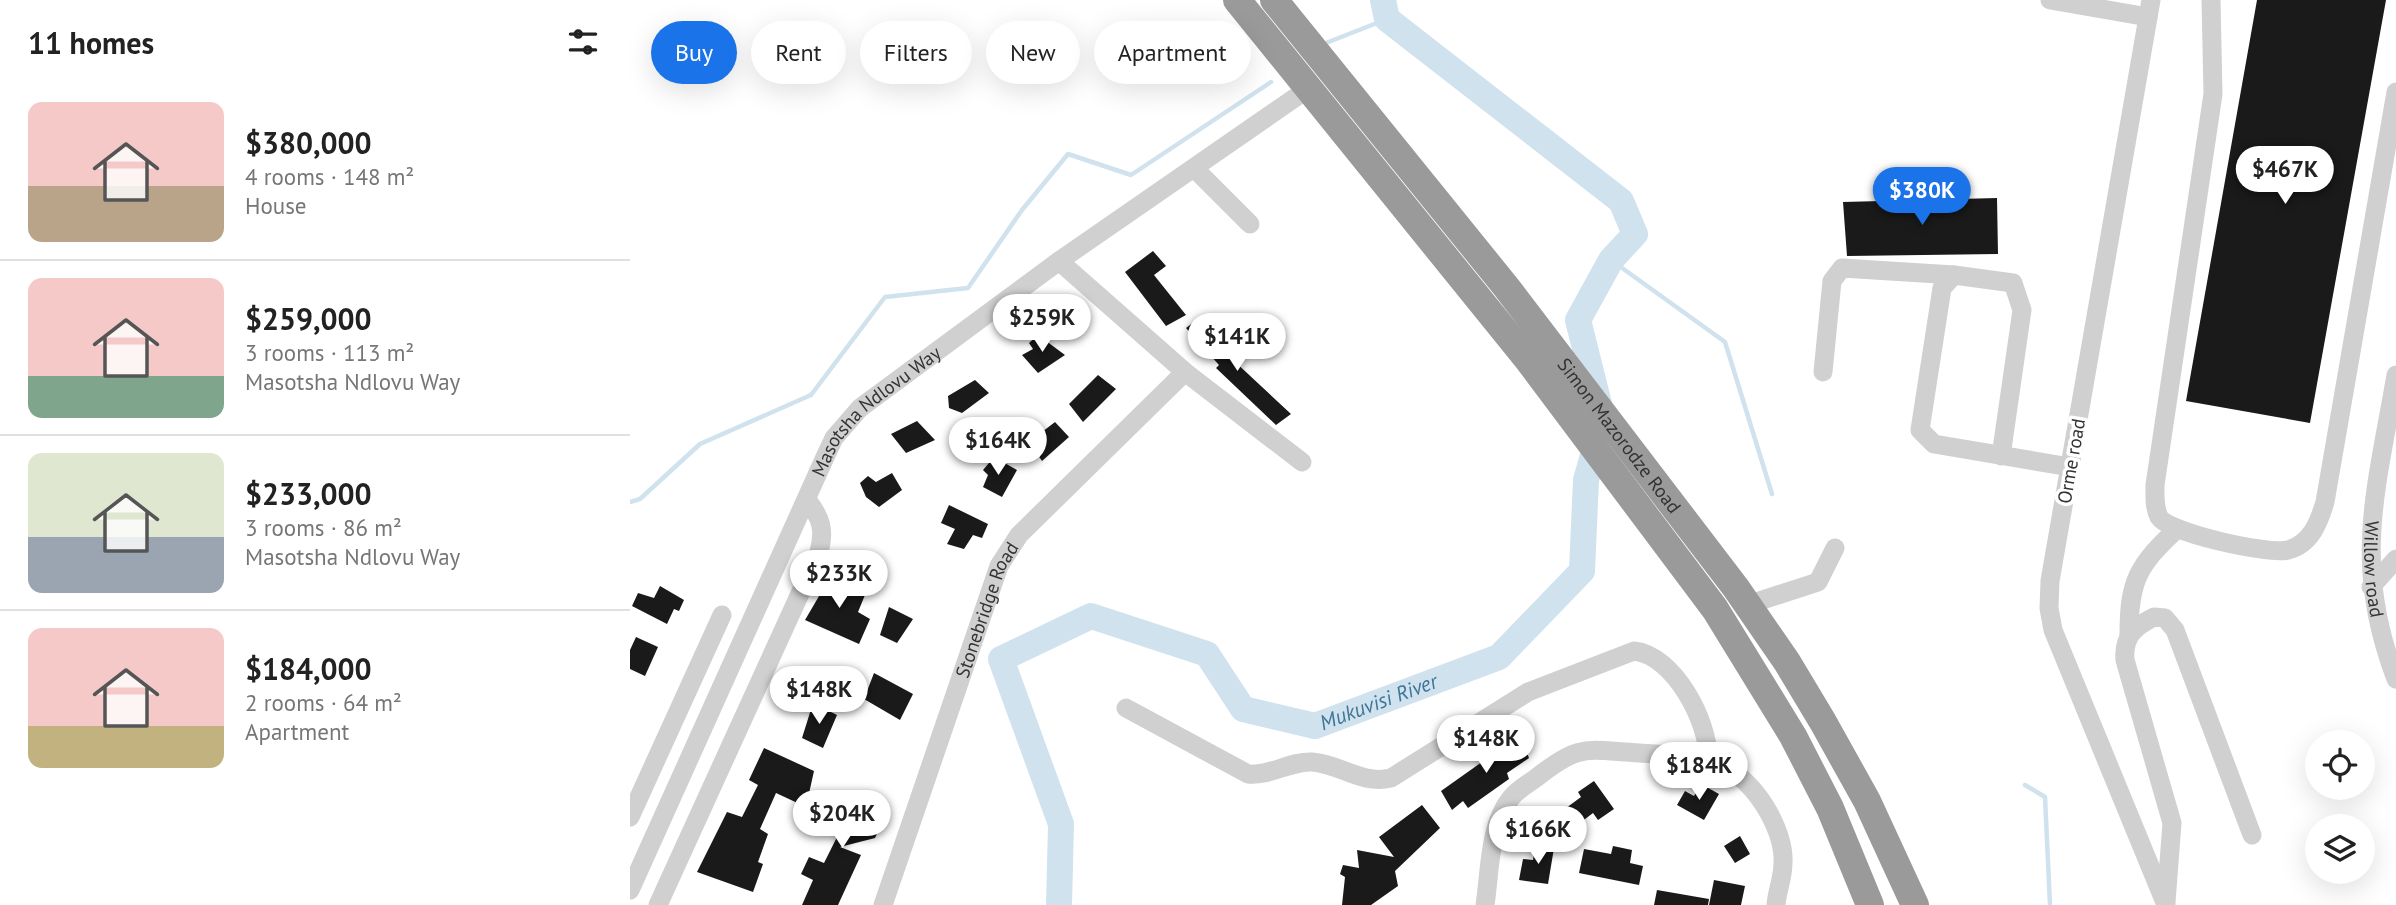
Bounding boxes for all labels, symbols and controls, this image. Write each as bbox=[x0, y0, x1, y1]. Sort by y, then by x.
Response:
chip: Buy bbox=[651, 21, 737, 84]
chip: Rent bbox=[751, 21, 846, 84]
chip: Filters bbox=[860, 21, 972, 84]
chip: New bbox=[986, 21, 1080, 84]
chip: Apartment bbox=[1094, 21, 1251, 84]
text: 11 homes bbox=[28, 23, 154, 62]
icon: filters bbox=[564, 23, 602, 61]
text: $380,000 bbox=[245, 123, 372, 162]
icon: home bbox=[84, 130, 168, 214]
pin: $467K bbox=[2236, 146, 2334, 206]
text: $467K bbox=[2252, 154, 2318, 183]
text: 4 rooms · 148 m² bbox=[245, 162, 414, 191]
pin: $380K bbox=[1873, 168, 1971, 227]
text: $380K bbox=[1889, 175, 1955, 204]
text: House bbox=[245, 191, 307, 220]
pin: $259K bbox=[993, 294, 1091, 354]
text: $259,000 bbox=[245, 299, 372, 338]
text: $259K bbox=[1009, 302, 1075, 331]
icon: home bbox=[84, 306, 168, 390]
pin: $141K bbox=[1188, 314, 1286, 373]
text: $141K bbox=[1204, 321, 1270, 350]
text: 3 rooms · 113 m² bbox=[245, 338, 414, 367]
street label: Masotsha Ndlovu Way bbox=[806, 340, 946, 480]
street label: Simon Mazorodze Road bbox=[1553, 353, 1687, 518]
text: Masotsha Ndlovu Way bbox=[245, 367, 460, 396]
street label: Orme road bbox=[2052, 417, 2090, 505]
pin: $164K bbox=[949, 418, 1047, 477]
text: $164K bbox=[965, 425, 1031, 454]
text: $233,000 bbox=[245, 474, 372, 513]
icon: home bbox=[84, 481, 168, 565]
text: 3 rooms · 86 m² bbox=[245, 513, 402, 542]
street label: Willow road bbox=[2359, 520, 2389, 619]
street label: Stonebridge Road bbox=[950, 537, 1024, 681]
text: Masotsha Ndlovu Way bbox=[245, 542, 460, 571]
pin: $233K bbox=[790, 550, 888, 610]
text: $233K bbox=[806, 558, 872, 587]
text: $184,000 bbox=[245, 649, 372, 688]
icon: home bbox=[84, 656, 168, 740]
pin: $148K bbox=[770, 666, 868, 726]
water label: Mukuvisi River bbox=[1316, 667, 1443, 736]
text: $148K bbox=[786, 674, 852, 703]
text: 2 rooms · 64 m² bbox=[245, 688, 402, 717]
pin: $148K bbox=[1437, 716, 1535, 775]
text: Apartment bbox=[245, 717, 349, 746]
text: $148K bbox=[1453, 723, 1519, 752]
map controls bbox=[2305, 730, 2375, 884]
button: locate bbox=[2305, 730, 2375, 800]
pin: $184K bbox=[1650, 742, 1748, 802]
text: $184K bbox=[1666, 750, 1732, 779]
pin: $204K bbox=[793, 790, 891, 850]
text: $204K bbox=[809, 798, 875, 827]
pin: $166K bbox=[1489, 806, 1587, 866]
text: $166K bbox=[1505, 814, 1571, 843]
button: layers bbox=[2305, 814, 2375, 884]

